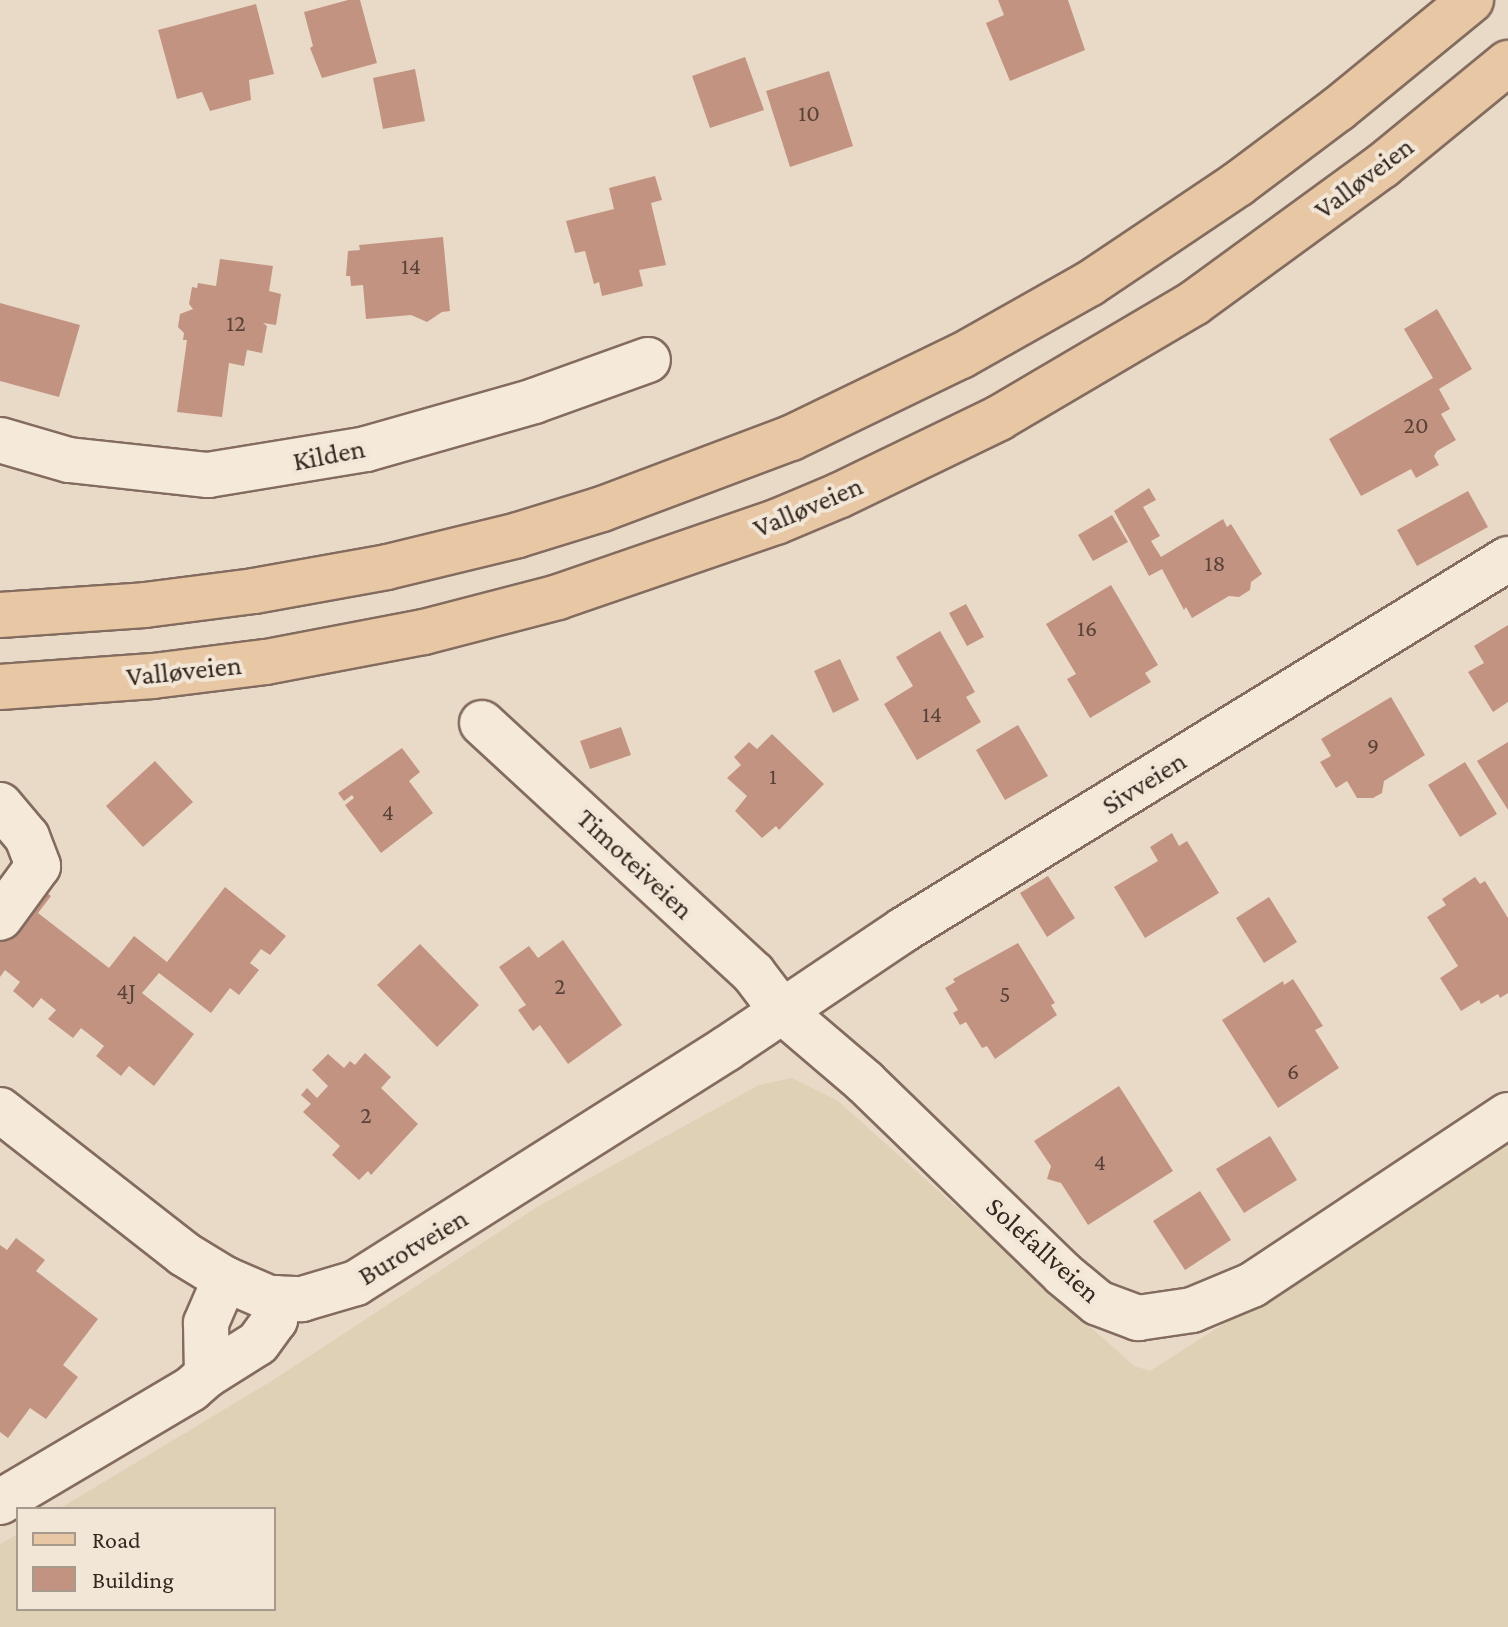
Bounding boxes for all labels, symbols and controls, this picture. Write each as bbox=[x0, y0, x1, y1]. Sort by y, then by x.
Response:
house number: 10 bbox=[798, 99, 820, 127]
street label: Valløveien bbox=[1308, 130, 1420, 226]
house number: 14 bbox=[401, 252, 421, 280]
house number: 12 bbox=[226, 309, 246, 337]
house number: 20 bbox=[1403, 411, 1429, 439]
street label: Kilden bbox=[290, 432, 368, 478]
street label: Valløveien bbox=[748, 469, 868, 545]
house number: 18 bbox=[1205, 549, 1225, 577]
house number: 16 bbox=[1077, 614, 1097, 642]
street label: Valløveien bbox=[125, 648, 243, 694]
house number: 14 bbox=[922, 700, 942, 728]
house number: 9 bbox=[1367, 732, 1379, 760]
street label: Sivveien bbox=[1096, 744, 1192, 822]
house number: 1 bbox=[769, 762, 777, 790]
house number: 4 bbox=[382, 798, 394, 826]
street label: Timoteiveien bbox=[570, 801, 700, 927]
house number: 2 bbox=[554, 972, 566, 1000]
house number: 4J bbox=[116, 977, 136, 1005]
house number: 5 bbox=[999, 980, 1011, 1008]
house number: 6 bbox=[1287, 1057, 1299, 1085]
house number: 2 bbox=[360, 1101, 372, 1129]
house number: 4 bbox=[1094, 1148, 1106, 1176]
street label: Solefallveien bbox=[979, 1190, 1107, 1310]
street label: Burotveien bbox=[352, 1201, 474, 1293]
legend bbox=[16, 1507, 276, 1611]
text: Road bbox=[92, 1526, 141, 1553]
text: Building bbox=[92, 1566, 174, 1593]

